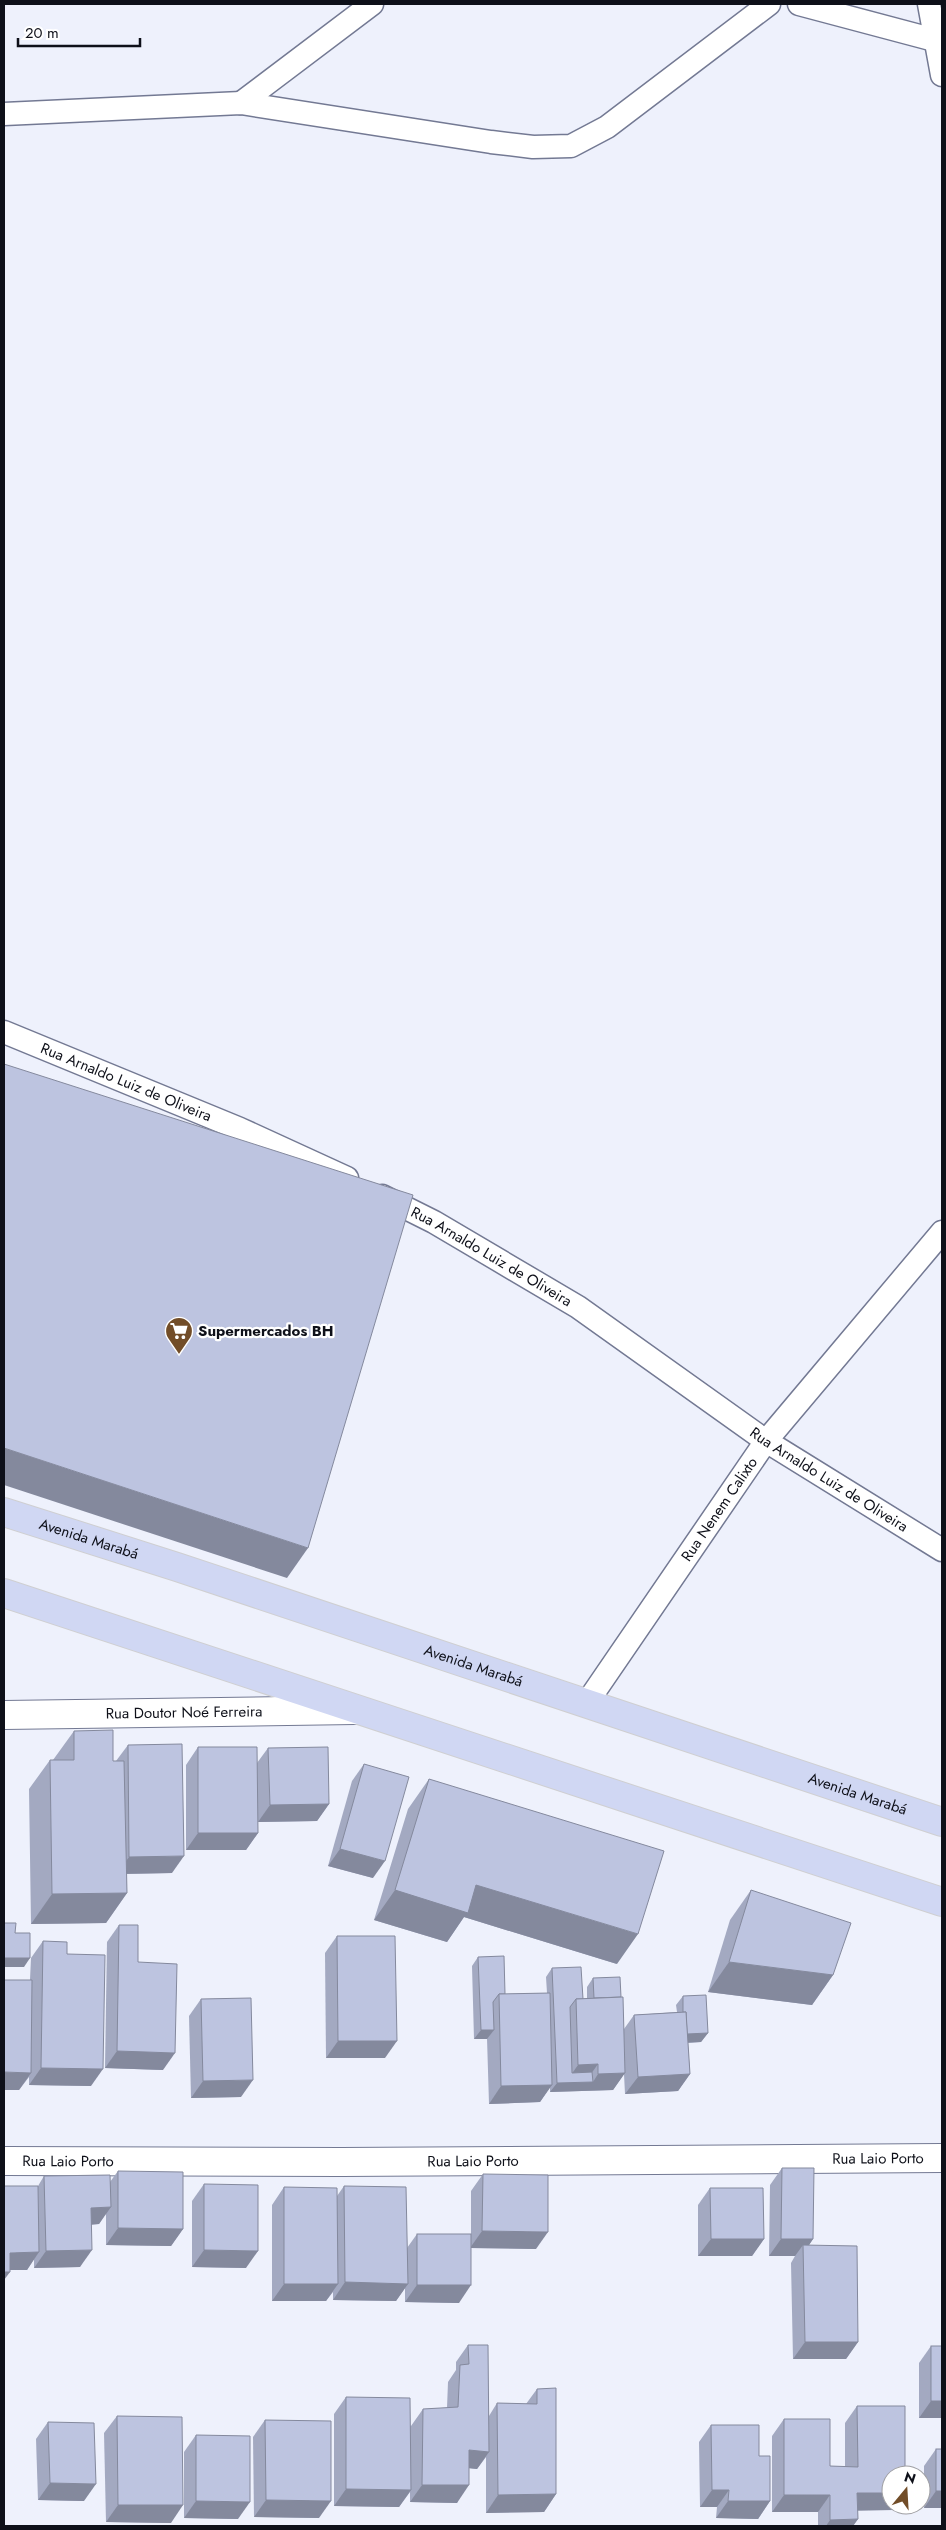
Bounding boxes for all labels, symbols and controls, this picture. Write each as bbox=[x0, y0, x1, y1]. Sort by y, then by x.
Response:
scale bar bbox=[18, 15, 140, 47]
text: 20 m bbox=[25, 22, 59, 44]
street label: Rua Arnaldo Luiz de Oliveira bbox=[37, 1037, 215, 1127]
street label: Rua Arnaldo Luiz de Oliveira bbox=[407, 1201, 576, 1312]
supermarket icon: Supermercados BH bbox=[164, 1316, 194, 1355]
place label: Supermercados BH bbox=[198, 1320, 334, 1342]
street label: Rua Arnaldo Luiz de Oliveira bbox=[745, 1422, 912, 1537]
street label: Rua Nenem Calixto bbox=[676, 1453, 763, 1566]
street label: Avenida Marabá bbox=[36, 1513, 141, 1565]
street label: Avenida Marabá bbox=[421, 1639, 526, 1693]
street label: Rua Doutor Noé Ferreira bbox=[105, 1700, 263, 1725]
street label: Avenida Marabá bbox=[805, 1767, 910, 1821]
street label: Rua Laio Porto bbox=[832, 2147, 924, 2170]
street label: Rua Laio Porto bbox=[22, 2150, 114, 2172]
street label: Rua Laio Porto bbox=[427, 2150, 519, 2172]
north arrow bbox=[881, 2465, 931, 2515]
text: N bbox=[902, 2466, 918, 2489]

